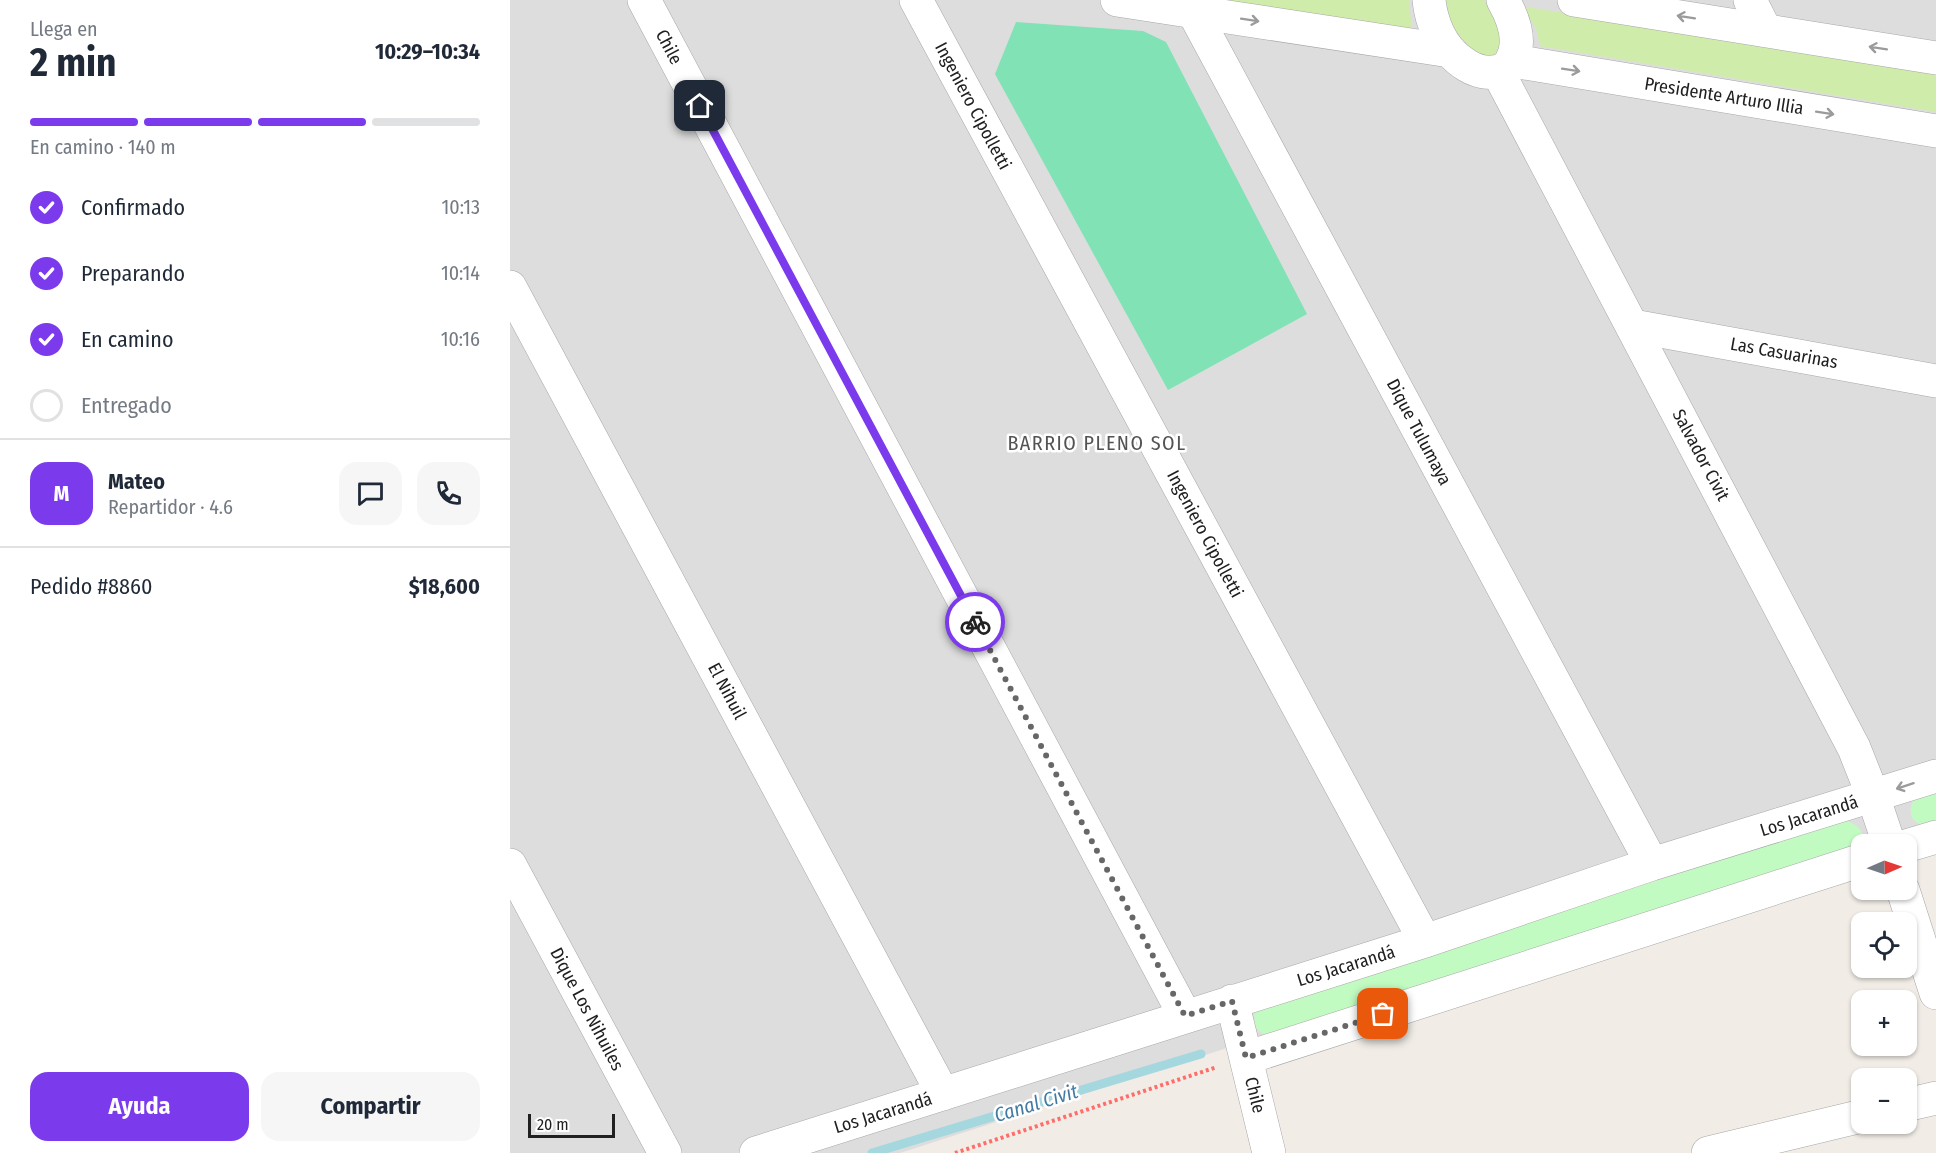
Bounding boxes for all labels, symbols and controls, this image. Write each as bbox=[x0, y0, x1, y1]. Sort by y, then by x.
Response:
one-way arrow bbox=[1676, 12, 1696, 23]
one-way arrow bbox=[1240, 14, 1260, 25]
text: Llega en bbox=[30, 17, 98, 41]
street label: Chile bbox=[651, 26, 687, 68]
text: 10:29–10:34 bbox=[375, 38, 480, 65]
street label: Ingeniero Cipolletti bbox=[930, 39, 1016, 173]
text: 2 min bbox=[30, 40, 116, 86]
one-way arrow bbox=[1869, 42, 1889, 53]
one-way arrow bbox=[1560, 65, 1580, 76]
street label: Presidente Arturo Illia bbox=[1643, 73, 1805, 119]
pin bbox=[674, 80, 725, 131]
icon: home bbox=[683, 89, 716, 122]
one-way arrow bbox=[1815, 107, 1834, 118]
text: En camino · 140 m bbox=[30, 135, 176, 159]
icon: check bbox=[30, 191, 63, 224]
text: Confirmado bbox=[81, 194, 185, 221]
text: 10:13 bbox=[442, 195, 480, 219]
icon: check bbox=[30, 257, 63, 290]
text: Preparando bbox=[81, 260, 185, 287]
text: 10:14 bbox=[441, 261, 480, 285]
icon: check bbox=[30, 323, 63, 356]
text: En camino bbox=[81, 326, 173, 353]
text: 10:16 bbox=[441, 327, 480, 351]
street label: Las Casuarinas bbox=[1729, 333, 1840, 373]
street label: Dique Tulumaya bbox=[1382, 375, 1456, 489]
text: Entregado bbox=[81, 392, 172, 419]
street label: Salvador Civit bbox=[1668, 405, 1734, 505]
district label: BARRIO PLENO SOL bbox=[1007, 431, 1187, 455]
button: chat bbox=[339, 462, 402, 525]
button: phone bbox=[417, 462, 480, 525]
street label: Ingeniero Cipolletti bbox=[1162, 467, 1248, 601]
text: Mateo bbox=[108, 468, 165, 495]
text: M bbox=[54, 480, 69, 507]
text: Repartidor · 4.6 bbox=[108, 495, 233, 519]
text: Pedido #8860 bbox=[30, 573, 152, 600]
text: $18,600 bbox=[409, 573, 480, 600]
courier bbox=[945, 592, 1005, 652]
icon: bike bbox=[959, 606, 992, 639]
street label: El Nihuil bbox=[703, 659, 751, 723]
one-way arrow bbox=[1896, 781, 1915, 792]
street label: Los Jacarandá bbox=[1757, 791, 1861, 841]
north arrow bbox=[1851, 834, 1917, 900]
map controls bbox=[1851, 834, 1917, 1134]
button: locate bbox=[1851, 912, 1917, 978]
street label: Los Jacarandá bbox=[1294, 941, 1398, 991]
street label: Dique Los Nihuiles bbox=[545, 944, 629, 1075]
pin bbox=[1357, 988, 1408, 1039]
button: + bbox=[1851, 990, 1917, 1056]
icon: bag bbox=[1366, 997, 1399, 1030]
button: − bbox=[1851, 1068, 1917, 1134]
button: Ayuda bbox=[30, 1072, 249, 1141]
button: Compartir bbox=[261, 1072, 480, 1141]
street label: Chile bbox=[1240, 1075, 1270, 1115]
water label: Canal Civit bbox=[991, 1079, 1081, 1127]
street label: Los Jacarandá bbox=[831, 1088, 935, 1138]
scale bar bbox=[528, 1111, 615, 1138]
text: 20 m bbox=[537, 1115, 568, 1134]

